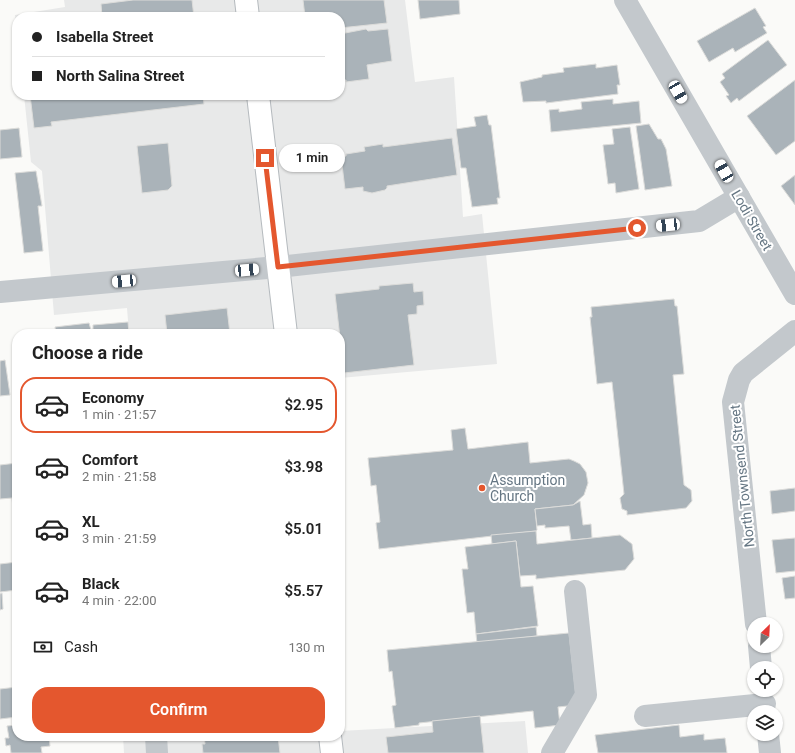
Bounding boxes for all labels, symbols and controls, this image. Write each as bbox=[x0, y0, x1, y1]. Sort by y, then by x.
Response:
text: Isabella Street bbox=[56, 28, 153, 46]
text: North Salina Street bbox=[56, 67, 184, 85]
car bbox=[667, 79, 689, 105]
callout: 1 min bbox=[279, 144, 345, 172]
route end bbox=[256, 149, 274, 167]
text: 1 min bbox=[296, 150, 328, 165]
car bbox=[713, 158, 735, 184]
street label: Lodi Street bbox=[728, 187, 776, 253]
car bbox=[655, 218, 681, 232]
route start bbox=[628, 219, 646, 237]
car bbox=[235, 263, 259, 277]
car bbox=[112, 274, 136, 288]
text: Choose a ride bbox=[32, 342, 143, 363]
icon: car bbox=[34, 387, 70, 423]
text: Economy bbox=[82, 389, 144, 407]
text: $2.95 bbox=[284, 396, 323, 414]
street label: North Townsend Street bbox=[727, 404, 757, 548]
text: 1 min · 21:57 bbox=[82, 407, 157, 422]
icon: car bbox=[34, 449, 70, 485]
text: Comfort bbox=[82, 451, 138, 469]
text: $3.98 bbox=[284, 458, 323, 476]
text: 2 min · 21:58 bbox=[82, 469, 157, 484]
place label: Assumption Church bbox=[490, 472, 565, 504]
marker: Assumption Church bbox=[477, 483, 487, 493]
icon: car bbox=[34, 511, 70, 547]
text: XL bbox=[82, 513, 100, 531]
text: $5.01 bbox=[284, 520, 323, 538]
text: 3 min · 21:59 bbox=[82, 531, 157, 546]
icon: car bbox=[34, 573, 70, 609]
text: Black bbox=[82, 575, 119, 593]
text: $5.57 bbox=[284, 582, 323, 600]
text: 4 min · 22:00 bbox=[82, 593, 157, 608]
north arrow bbox=[747, 617, 783, 653]
map controls bbox=[747, 617, 783, 741]
icon: cash bbox=[32, 636, 54, 658]
text: Cash bbox=[64, 638, 98, 656]
text: 130 m bbox=[288, 640, 325, 655]
button: locate bbox=[747, 661, 783, 697]
button: Confirm bbox=[32, 687, 325, 733]
button: layers bbox=[747, 705, 783, 741]

